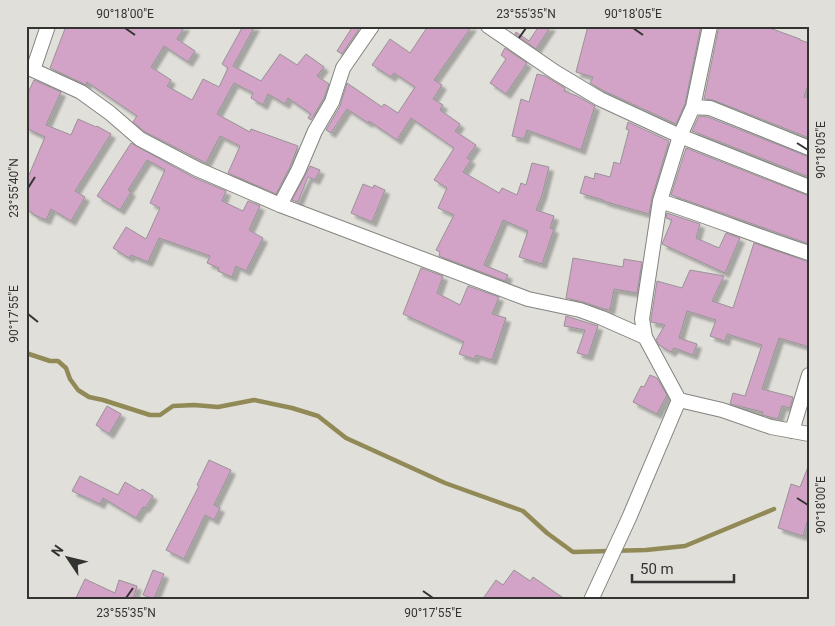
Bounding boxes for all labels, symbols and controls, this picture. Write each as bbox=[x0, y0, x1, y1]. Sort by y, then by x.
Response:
text: 90°18'00"E bbox=[96, 7, 154, 21]
text: 23°55'35"N bbox=[496, 7, 556, 21]
text: 90°18'05"E bbox=[604, 7, 662, 21]
text: 90°18'05"E bbox=[814, 121, 828, 179]
text: 23°55'40"N bbox=[7, 158, 21, 218]
text: 90°17'55"E bbox=[7, 285, 21, 343]
text: 90°18'00"E bbox=[814, 476, 828, 534]
north arrow bbox=[42, 534, 92, 584]
text: N bbox=[48, 542, 67, 559]
scale bar bbox=[632, 551, 735, 583]
text: 50 m bbox=[640, 560, 674, 578]
text: 23°55'35"N bbox=[96, 606, 156, 620]
text: 90°17'55"E bbox=[404, 606, 462, 620]

